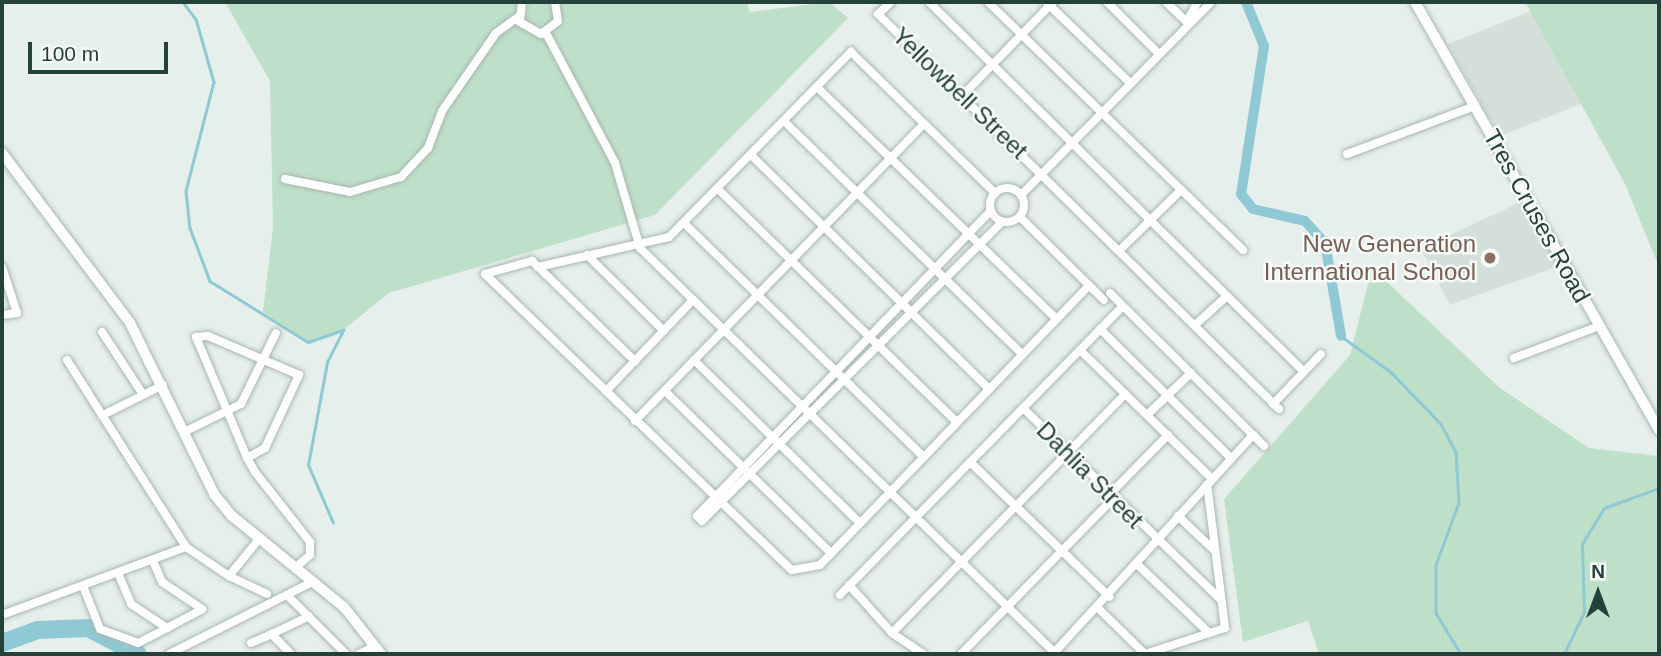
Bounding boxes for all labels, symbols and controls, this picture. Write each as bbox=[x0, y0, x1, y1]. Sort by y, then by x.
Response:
street label: Yellowbell Street bbox=[886, 21, 1034, 165]
scale bar bbox=[32, 28, 172, 72]
text: 100 m bbox=[41, 42, 99, 65]
street label: Tres Cruses Road bbox=[1477, 124, 1597, 308]
place label: New Generation International School bbox=[1264, 230, 1476, 286]
marker: New Generation International School bbox=[1482, 250, 1498, 266]
street label: Dahlia Street bbox=[1031, 416, 1149, 534]
north arrow bbox=[1563, 558, 1633, 628]
text: N bbox=[1591, 561, 1605, 582]

